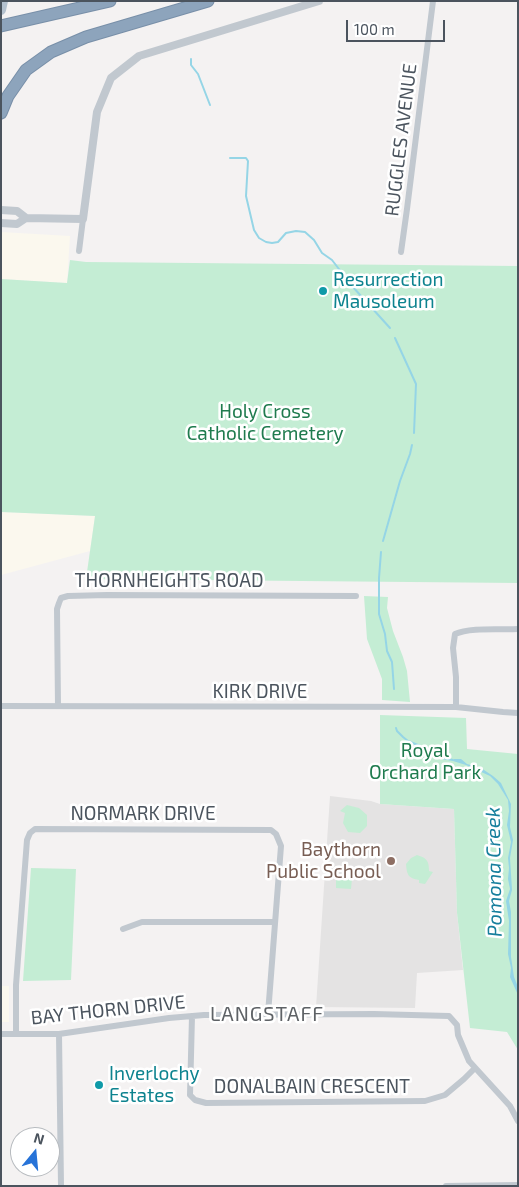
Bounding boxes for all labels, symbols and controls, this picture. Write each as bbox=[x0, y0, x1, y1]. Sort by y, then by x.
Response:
scale bar bbox=[349, 10, 448, 42]
text: 100 m bbox=[354, 20, 395, 38]
street label: RUGGLES AVENUE bbox=[380, 62, 422, 218]
place label: Resurrection Mausoleum bbox=[333, 269, 444, 313]
marker: Resurrection Mausoleum bbox=[317, 285, 329, 297]
park label: Holy Cross Catholic Cemetery bbox=[186, 401, 344, 445]
street label: THORNHEIGHTS ROAD bbox=[74, 570, 264, 592]
street label: KIRK DRIVE bbox=[213, 681, 307, 703]
park label: Royal Orchard Park bbox=[369, 740, 481, 784]
street label: NORMARK DRIVE bbox=[70, 803, 216, 825]
water label: Pomona Creek bbox=[481, 807, 507, 937]
place label: Baythorn Public School bbox=[266, 839, 381, 883]
marker: Baythorn Public School bbox=[385, 855, 397, 867]
street label: BAY THORN DRIVE bbox=[30, 991, 186, 1029]
district label: LANGSTAFF bbox=[209, 1002, 325, 1026]
place label: Inverlochy Estates bbox=[109, 1063, 200, 1107]
street label: DONALBAIN CRESCENT bbox=[214, 1076, 410, 1098]
marker: Inverlochy Estates bbox=[93, 1079, 105, 1091]
north arrow bbox=[10, 1127, 60, 1177]
text: N bbox=[32, 1129, 47, 1148]

